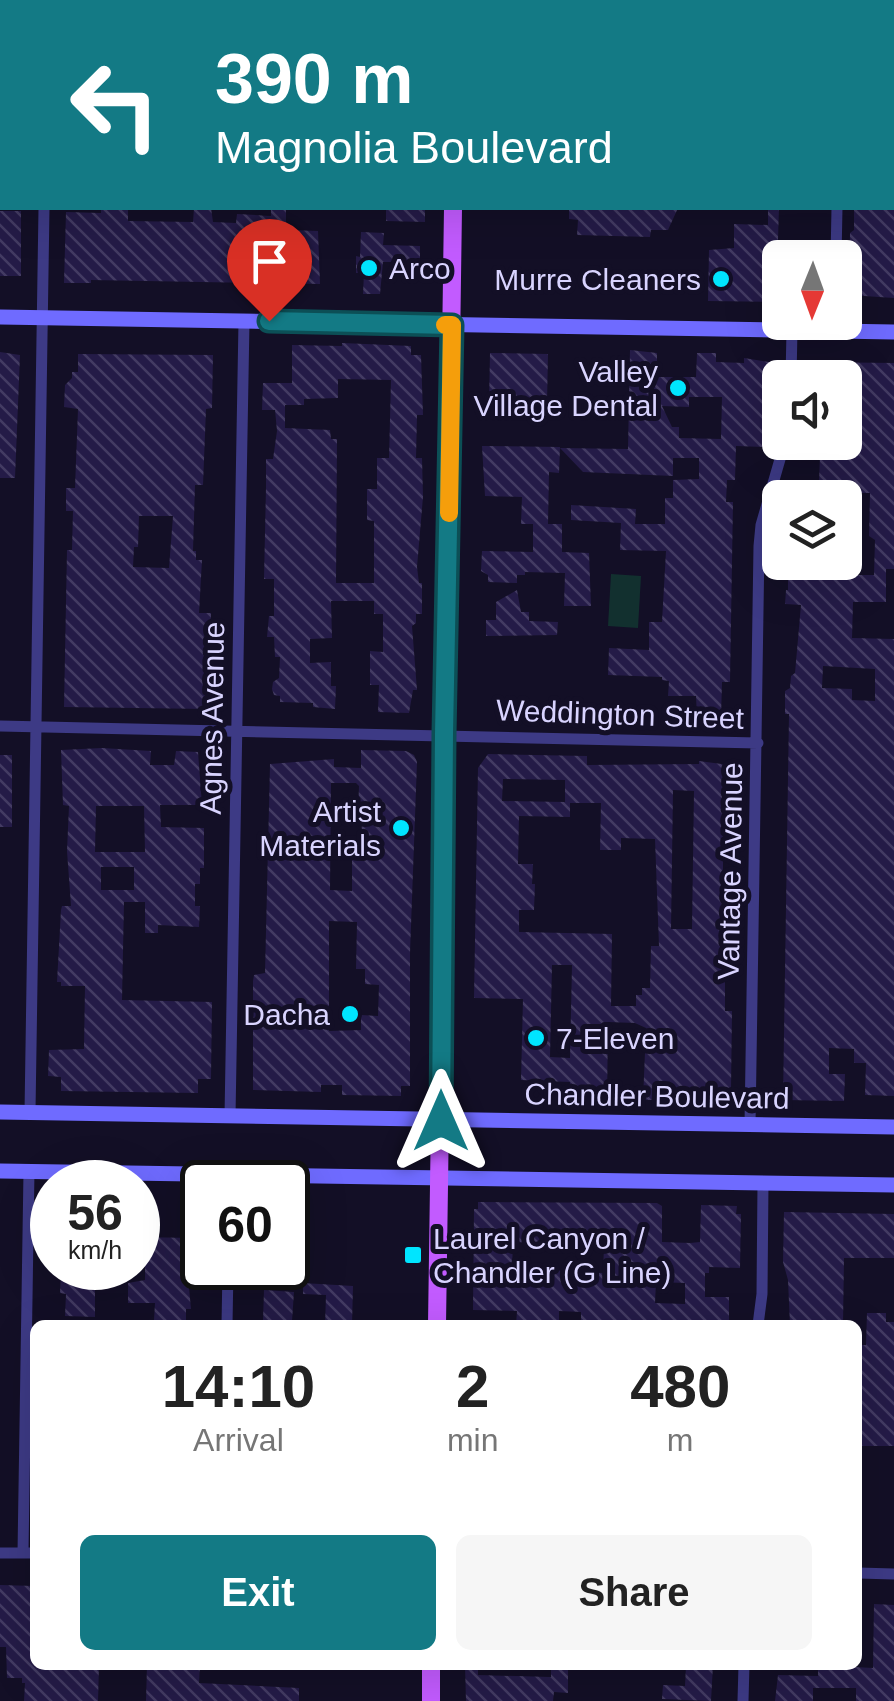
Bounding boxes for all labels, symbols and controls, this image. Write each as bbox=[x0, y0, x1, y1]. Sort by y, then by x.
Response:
icon: left bbox=[50, 40, 180, 170]
text: 390 m bbox=[215, 40, 413, 118]
text: Magnolia Boulevard bbox=[215, 122, 613, 173]
pin bbox=[227, 219, 312, 322]
icon: arrive bbox=[242, 234, 297, 289]
north arrow bbox=[762, 240, 862, 340]
map controls bbox=[762, 240, 862, 580]
place label: Arco bbox=[389, 252, 451, 285]
marker: Arco bbox=[358, 257, 380, 279]
place label: Murre Cleaners bbox=[494, 263, 701, 296]
marker: Murre Cleaners bbox=[710, 268, 732, 290]
place label: Valley Village Dental bbox=[473, 355, 658, 422]
button: sound bbox=[762, 360, 862, 460]
marker: Valley Village Dental bbox=[667, 377, 689, 399]
button: layers bbox=[762, 480, 862, 580]
street label: Agnes Avenue bbox=[194, 621, 230, 815]
street label: Weddington Street bbox=[496, 693, 745, 735]
street label: Vantage Avenue bbox=[712, 762, 748, 980]
place label: Artist Materials bbox=[259, 795, 382, 862]
marker: Artist Materials bbox=[390, 817, 412, 839]
place label: Dacha bbox=[243, 998, 330, 1031]
marker: Dacha bbox=[339, 1003, 361, 1025]
place label: 7-Eleven bbox=[556, 1022, 674, 1055]
marker: 7-Eleven bbox=[525, 1027, 547, 1049]
position arrow bbox=[389, 1069, 493, 1173]
street label: Chandler Boulevard bbox=[524, 1077, 790, 1115]
speed limit sign: 60 bbox=[180, 1160, 310, 1290]
text: 56 bbox=[67, 1185, 123, 1241]
place label: Laurel Canyon / Chandler (G Line) bbox=[433, 1222, 671, 1289]
text: km/h bbox=[68, 1236, 122, 1264]
marker: Laurel Canyon / Chandler (G Line) bbox=[402, 1244, 424, 1266]
text: 14:10 bbox=[162, 1353, 315, 1420]
text: 2 bbox=[456, 1353, 489, 1420]
text: 480 bbox=[630, 1353, 730, 1420]
text: Arrival bbox=[193, 1422, 284, 1458]
text: min bbox=[447, 1422, 498, 1458]
text: m bbox=[667, 1422, 694, 1458]
button: Exit bbox=[80, 1535, 436, 1650]
button: Share bbox=[456, 1535, 812, 1650]

